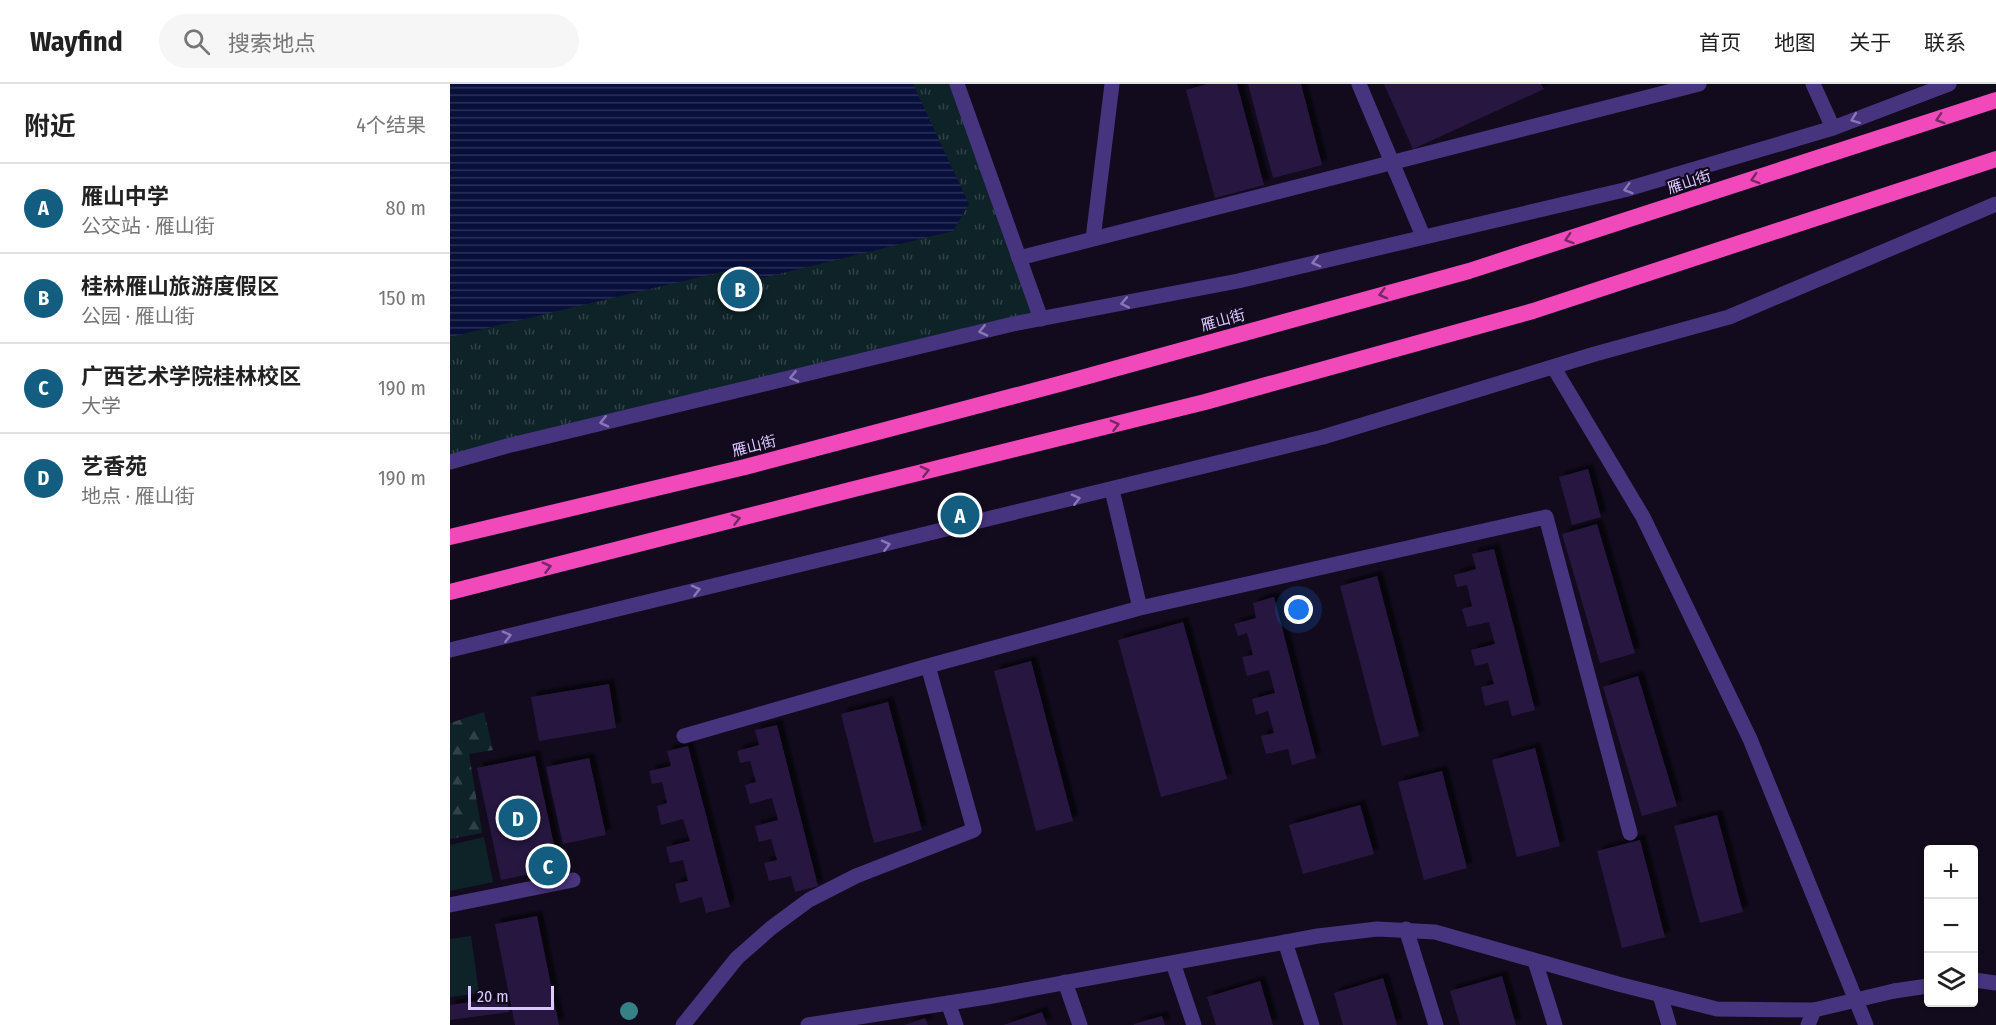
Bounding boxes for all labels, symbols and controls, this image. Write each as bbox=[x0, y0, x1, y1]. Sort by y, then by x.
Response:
search box bbox=[159, 14, 579, 68]
text: Wayfind bbox=[30, 25, 123, 58]
icon: search bbox=[180, 25, 213, 58]
text: 搜索地点 bbox=[228, 30, 316, 57]
text: 首页 bbox=[1699, 30, 1741, 56]
text: 地图 bbox=[1774, 30, 1816, 56]
text: 关于 bbox=[1849, 30, 1891, 56]
text: 联系 bbox=[1924, 30, 1966, 56]
text: 附近 bbox=[24, 111, 76, 142]
one-way arrow bbox=[1935, 111, 1946, 124]
one-way arrow bbox=[1850, 112, 1861, 125]
text: 4个结果 bbox=[356, 113, 426, 137]
street label: 雁山街 bbox=[1665, 166, 1713, 198]
one-way arrow bbox=[1750, 172, 1761, 184]
one-way arrow bbox=[1623, 182, 1634, 194]
text: 雁山中学 bbox=[81, 183, 169, 210]
text: A bbox=[38, 196, 49, 220]
text: 80 m bbox=[386, 196, 426, 220]
text: 公交站 · 雁山街 bbox=[81, 214, 215, 238]
one-way arrow bbox=[1564, 231, 1575, 244]
one-way arrow bbox=[1311, 255, 1321, 268]
pin: B bbox=[720, 266, 760, 312]
text: 桂林雁山旅游度假区 bbox=[81, 273, 279, 300]
text: B bbox=[38, 286, 49, 310]
text: 150 m bbox=[379, 286, 426, 310]
one-way arrow bbox=[1378, 287, 1388, 300]
one-way arrow bbox=[1120, 296, 1130, 309]
text: 公园 · 雁山街 bbox=[81, 304, 195, 328]
street label: 雁山街 bbox=[1199, 305, 1247, 335]
one-way arrow bbox=[979, 324, 989, 337]
text: 广西艺术学院桂林校区 bbox=[81, 363, 301, 390]
one-way arrow bbox=[789, 369, 799, 382]
text: C bbox=[38, 376, 49, 400]
text: 190 m bbox=[378, 376, 426, 400]
text: 大学 bbox=[81, 394, 121, 418]
one-way arrow bbox=[599, 415, 609, 428]
one-way arrow bbox=[1110, 419, 1120, 432]
street label: 雁山街 bbox=[730, 432, 778, 460]
text: 艺香苑 bbox=[81, 453, 147, 480]
text: D bbox=[38, 466, 49, 490]
text: 190 m bbox=[378, 466, 426, 490]
one-way arrow bbox=[920, 466, 930, 479]
text: 地点 · 雁山街 bbox=[81, 484, 195, 508]
pin: A bbox=[940, 492, 980, 538]
one-way arrow bbox=[1070, 494, 1080, 507]
one-way arrow bbox=[731, 513, 741, 526]
one-way arrow bbox=[881, 539, 891, 552]
one-way arrow bbox=[542, 561, 552, 574]
one-way arrow bbox=[691, 585, 701, 598]
your location bbox=[1284, 595, 1313, 624]
one-way arrow bbox=[502, 631, 512, 644]
pin: D bbox=[498, 796, 538, 840]
pin: C bbox=[528, 844, 568, 888]
map controls bbox=[1924, 845, 1978, 1007]
button: + bbox=[1924, 845, 1978, 899]
button: − bbox=[1924, 899, 1978, 953]
button: layers bbox=[1924, 953, 1978, 1007]
scale bar bbox=[468, 983, 554, 1010]
text: 20 m bbox=[477, 987, 508, 1006]

